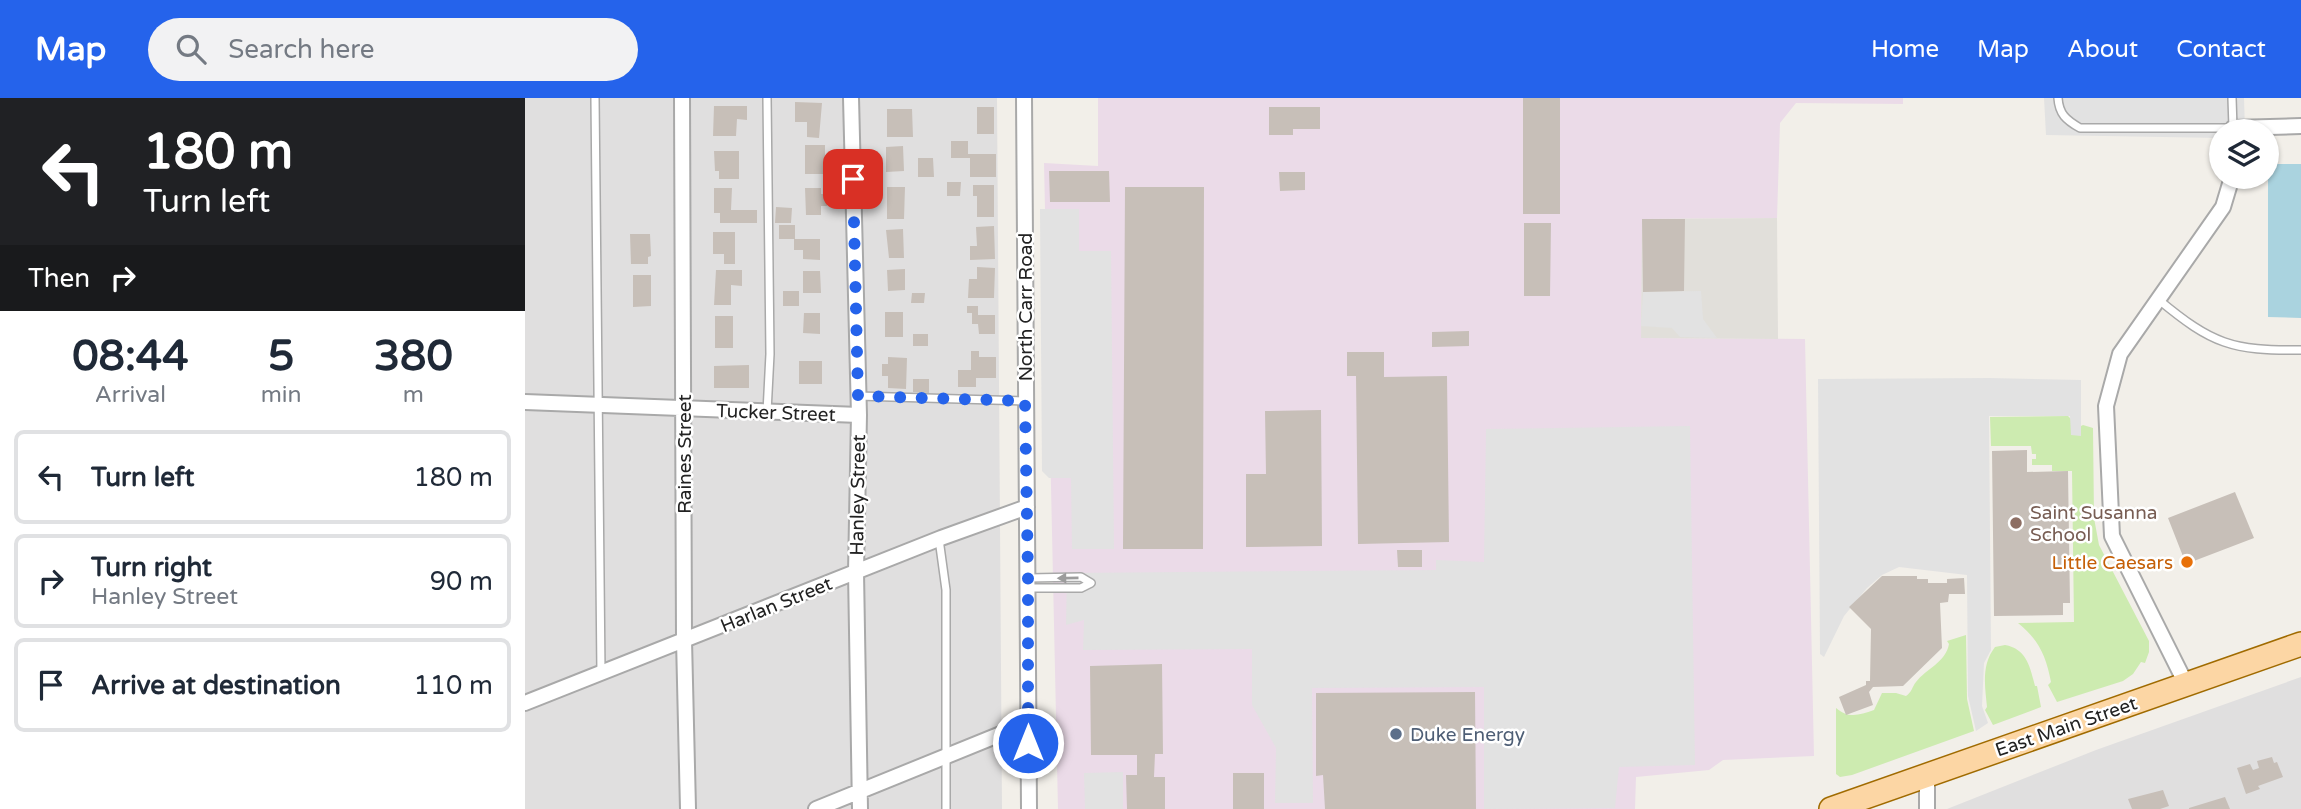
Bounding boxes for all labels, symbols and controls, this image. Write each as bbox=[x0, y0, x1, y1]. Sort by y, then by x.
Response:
search box bbox=[148, 18, 638, 81]
text: Map bbox=[35, 30, 106, 69]
icon: search bbox=[172, 30, 210, 68]
text: Search here bbox=[228, 34, 374, 65]
text: Home bbox=[1871, 35, 1939, 64]
text: Map bbox=[1977, 35, 2029, 64]
text: About bbox=[2067, 35, 2138, 64]
text: Contact bbox=[2176, 35, 2266, 64]
map controls bbox=[2209, 119, 2279, 189]
button: layers bbox=[2209, 119, 2279, 189]
text: 180 m bbox=[143, 123, 293, 182]
icon: left bbox=[28, 126, 119, 217]
pin bbox=[823, 149, 883, 209]
icon: arrive bbox=[834, 160, 872, 198]
text: Turn left bbox=[143, 183, 270, 221]
street label: North Carr Road bbox=[1015, 233, 1037, 381]
icon: right bbox=[104, 259, 142, 297]
text: Then bbox=[28, 263, 90, 294]
text: 08:44 bbox=[72, 331, 189, 382]
text: 5 bbox=[268, 331, 294, 382]
text: 380 bbox=[374, 331, 453, 382]
text: Arrival bbox=[95, 381, 166, 409]
text: min bbox=[261, 381, 302, 409]
text: m bbox=[403, 381, 424, 409]
street label: Raines Street bbox=[674, 394, 696, 514]
street label: Tucker Street bbox=[716, 400, 836, 426]
street label: Hanley Street bbox=[846, 434, 870, 556]
icon: left bbox=[32, 458, 70, 496]
text: Turn left bbox=[91, 462, 194, 493]
text: 180 m bbox=[413, 462, 493, 493]
place label: Saint Susanna School bbox=[2030, 502, 2157, 546]
marker: Saint Susanna School bbox=[2008, 515, 2024, 531]
text: Turn right bbox=[91, 552, 212, 583]
place label: Little Caesars bbox=[2052, 552, 2173, 574]
marker: Little Caesars bbox=[2179, 554, 2195, 570]
icon: right bbox=[32, 562, 70, 600]
text: 90 m bbox=[430, 566, 493, 597]
one-way arrow bbox=[1057, 572, 1079, 583]
street label: Harlan Street bbox=[717, 573, 835, 637]
text: Hanley Street bbox=[91, 583, 238, 611]
icon: arrive bbox=[32, 666, 70, 704]
text: Arrive at destination bbox=[91, 670, 341, 701]
text: 110 m bbox=[413, 670, 493, 701]
street label: East Main Street bbox=[1993, 692, 2140, 762]
position arrow bbox=[991, 706, 1065, 780]
place label: Duke Energy bbox=[1410, 724, 1525, 746]
marker: Duke Energy bbox=[1388, 726, 1404, 742]

